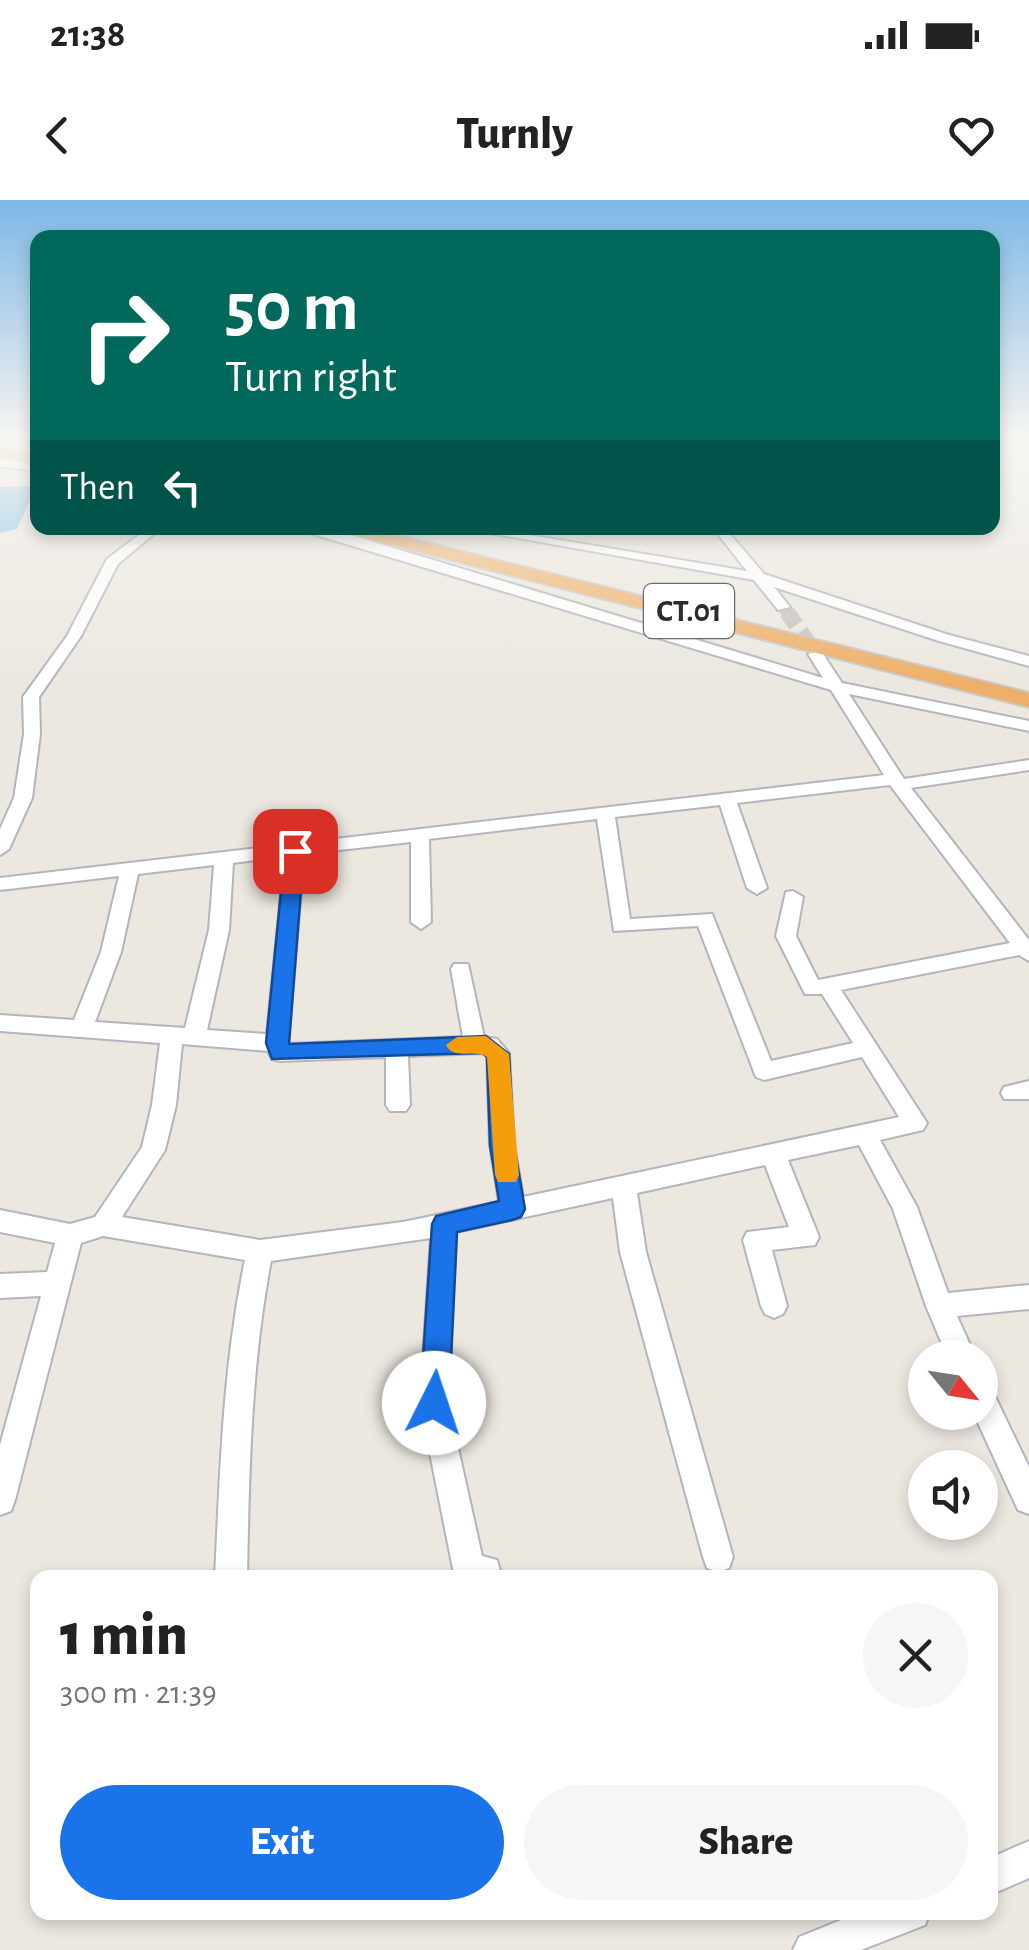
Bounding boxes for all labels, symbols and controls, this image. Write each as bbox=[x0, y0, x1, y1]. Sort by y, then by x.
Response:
text: 21:38 bbox=[50, 16, 125, 54]
icon: back bbox=[30, 108, 85, 163]
icon: heart bbox=[944, 108, 999, 163]
text: Turnly bbox=[456, 112, 573, 157]
icon: right bbox=[60, 270, 190, 400]
text: 50 m bbox=[225, 273, 359, 343]
text: Turn right bbox=[225, 355, 397, 400]
icon: left bbox=[155, 460, 210, 515]
text: Then bbox=[60, 469, 135, 507]
road number: CT.01 bbox=[644, 584, 734, 638]
pin bbox=[253, 809, 338, 894]
icon: arrive bbox=[268, 824, 323, 879]
north arrow bbox=[908, 1340, 998, 1430]
map controls bbox=[908, 1340, 998, 1540]
position arrow bbox=[382, 1351, 486, 1455]
button: sound bbox=[908, 1450, 998, 1540]
button: close bbox=[863, 1603, 968, 1708]
text: 1 min bbox=[60, 1606, 188, 1666]
text: 300 m · 21:39 bbox=[60, 1677, 217, 1709]
button: Exit bbox=[60, 1785, 504, 1900]
button: Share bbox=[524, 1785, 968, 1900]

